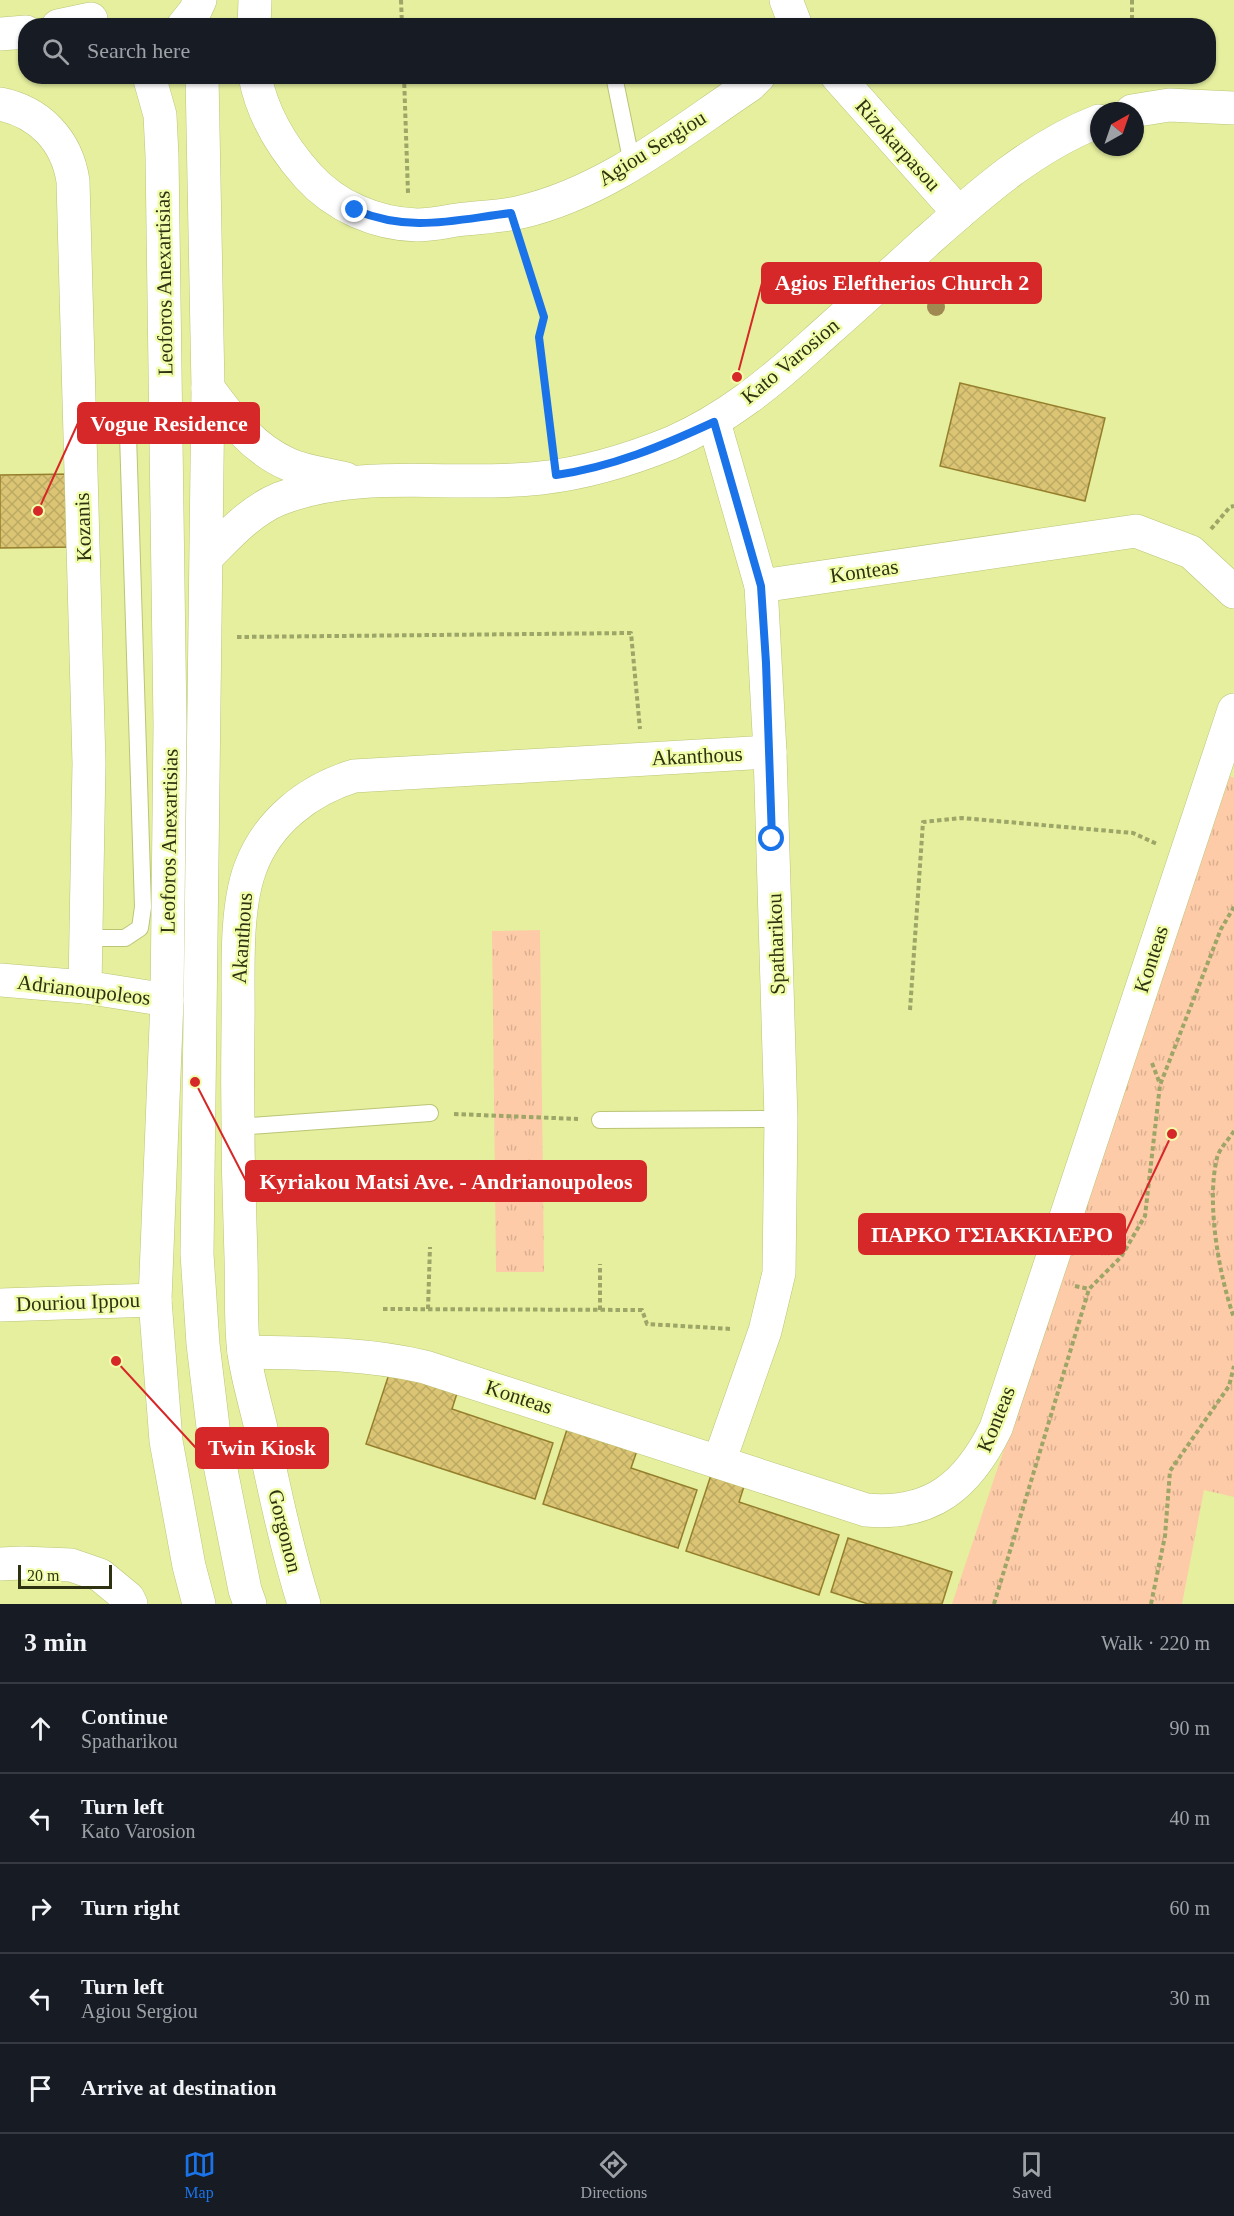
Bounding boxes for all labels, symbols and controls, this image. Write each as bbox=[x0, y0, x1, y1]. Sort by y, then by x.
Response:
search box bbox=[18, 18, 1216, 84]
icon: search bbox=[39, 35, 72, 68]
text: Search here bbox=[87, 38, 190, 63]
street label: Rizokarpasou bbox=[850, 94, 946, 196]
north arrow bbox=[1090, 102, 1144, 156]
street label: Agiou Sergiou bbox=[594, 105, 711, 191]
street label: Leoforos Anexartisias bbox=[150, 190, 178, 376]
route end bbox=[341, 196, 367, 222]
callout: Agios Eleftherios Church 2 bbox=[762, 263, 1041, 303]
text: Agios Eleftherios Church 2 bbox=[775, 270, 1029, 295]
street label: Kato Varosion bbox=[736, 313, 844, 409]
callout: Vogue Residence bbox=[78, 403, 259, 443]
text: Vogue Residence bbox=[90, 411, 248, 436]
street label: Kozanis bbox=[70, 492, 96, 562]
street label: Konteas bbox=[828, 554, 900, 588]
street label: Akanthous bbox=[651, 742, 743, 770]
street label: Leoforos Anexartisias bbox=[155, 748, 183, 934]
route start bbox=[758, 825, 784, 851]
street label: Akanthous bbox=[227, 892, 257, 984]
street label: Spatharikou bbox=[762, 892, 790, 995]
street label: Konteas bbox=[1129, 923, 1173, 995]
street label: Adrianoupoleos bbox=[16, 970, 152, 1010]
callout: Kyriakou Matsi Ave. - Andrianoupoleos bbox=[246, 1161, 646, 1201]
text: Kyriakou Matsi Ave. - Andrianoupoleos bbox=[259, 1169, 633, 1194]
callout: ΠΑΡΚΟ ΤΣΙΑΚΚΙΛΕΡΟ bbox=[859, 1214, 1125, 1254]
text: ΠΑΡΚΟ ΤΣΙΑΚΚΙΛΕΡΟ bbox=[871, 1222, 1113, 1247]
street label: Douriou Ippou bbox=[15, 1288, 141, 1316]
street label: Konteas bbox=[483, 1375, 555, 1419]
street label: Konteas bbox=[972, 1383, 1020, 1455]
callout: Twin Kiosk bbox=[196, 1428, 328, 1468]
text: Twin Kiosk bbox=[208, 1435, 317, 1460]
street label: Gorgonon bbox=[263, 1487, 307, 1576]
scale bar bbox=[18, 1562, 112, 1590]
text: 20 m bbox=[27, 1567, 59, 1584]
text: 3 min bbox=[24, 1628, 87, 1657]
text: Walk · 220 m bbox=[1101, 1632, 1210, 1654]
text: Continue bbox=[81, 1704, 168, 1729]
icon: ahead bbox=[24, 1712, 57, 1745]
text: 90 m bbox=[1169, 1717, 1210, 1739]
text: Spatharikou bbox=[81, 1730, 178, 1752]
text: Turn left bbox=[81, 1794, 164, 1819]
icon: left bbox=[24, 1802, 57, 1835]
text: 40 m bbox=[1169, 1807, 1210, 1829]
text: Kato Varosion bbox=[81, 1820, 196, 1842]
icon: right bbox=[24, 1892, 57, 1925]
text: Turn right bbox=[81, 1895, 180, 1920]
text: 60 m bbox=[1169, 1897, 1210, 1919]
text: Turn left bbox=[81, 1974, 164, 1999]
icon: left bbox=[24, 1982, 57, 2015]
text: 30 m bbox=[1169, 1987, 1210, 2009]
text: Agiou Sergiou bbox=[81, 2000, 198, 2022]
icon: arrive bbox=[24, 2072, 57, 2105]
text: Arrive at destination bbox=[81, 2075, 277, 2100]
tab: Map bbox=[183, 2148, 216, 2202]
tab: Directions bbox=[581, 2148, 647, 2202]
tab: Saved bbox=[1012, 2148, 1051, 2202]

